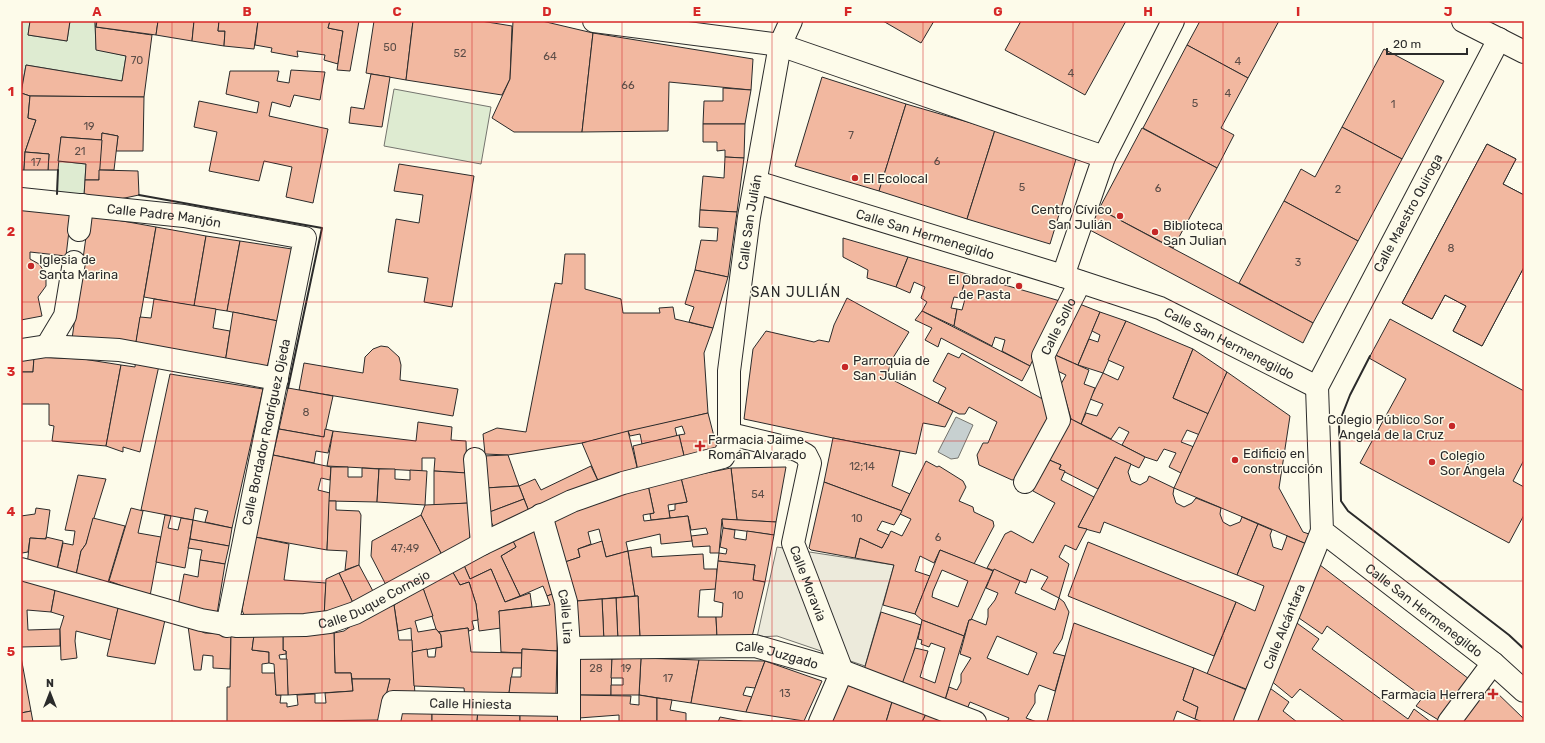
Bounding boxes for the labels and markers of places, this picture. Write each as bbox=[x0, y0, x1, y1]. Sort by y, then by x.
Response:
place label: El Ecolocal bbox=[863, 171, 928, 186]
marker: El Ecolocal bbox=[850, 173, 860, 183]
place label: Centro Cívico San Julián bbox=[1031, 202, 1112, 232]
marker: Centro Cívico San Julián bbox=[1115, 211, 1125, 221]
place label: Biblioteca San Julian bbox=[1163, 218, 1227, 248]
marker: Biblioteca San Julian bbox=[1150, 227, 1160, 237]
place label: Iglesia de Santa Marina bbox=[39, 252, 118, 282]
marker: Iglesia de Santa Marina bbox=[26, 261, 36, 271]
place label: El Obrador de Pasta bbox=[948, 272, 1011, 302]
marker: El Obrador de Pasta bbox=[1014, 281, 1024, 291]
place label: Parroquia de San Julián bbox=[853, 353, 930, 383]
marker: Parroquia de San Julián bbox=[840, 362, 850, 372]
place label: Colegio Público Sor Angela de la Cruz bbox=[1327, 412, 1444, 443]
marker: Colegio Público Sor Angela de la Cruz bbox=[1447, 421, 1457, 431]
place label: Farmacia Jaime Román Alvarado bbox=[708, 432, 807, 462]
marker: Farmacia Jaime Román Alvarado bbox=[695, 441, 705, 451]
place label: Edificio en construcción bbox=[1243, 446, 1323, 476]
place label: Colegio Sor Ángela bbox=[1440, 448, 1505, 479]
marker: Edificio en construcción bbox=[1230, 455, 1240, 465]
marker: Colegio Sor Ángela bbox=[1427, 457, 1437, 467]
place label: Farmacia Herrera bbox=[1381, 687, 1485, 702]
marker: Farmacia Herrera bbox=[1488, 689, 1498, 699]

